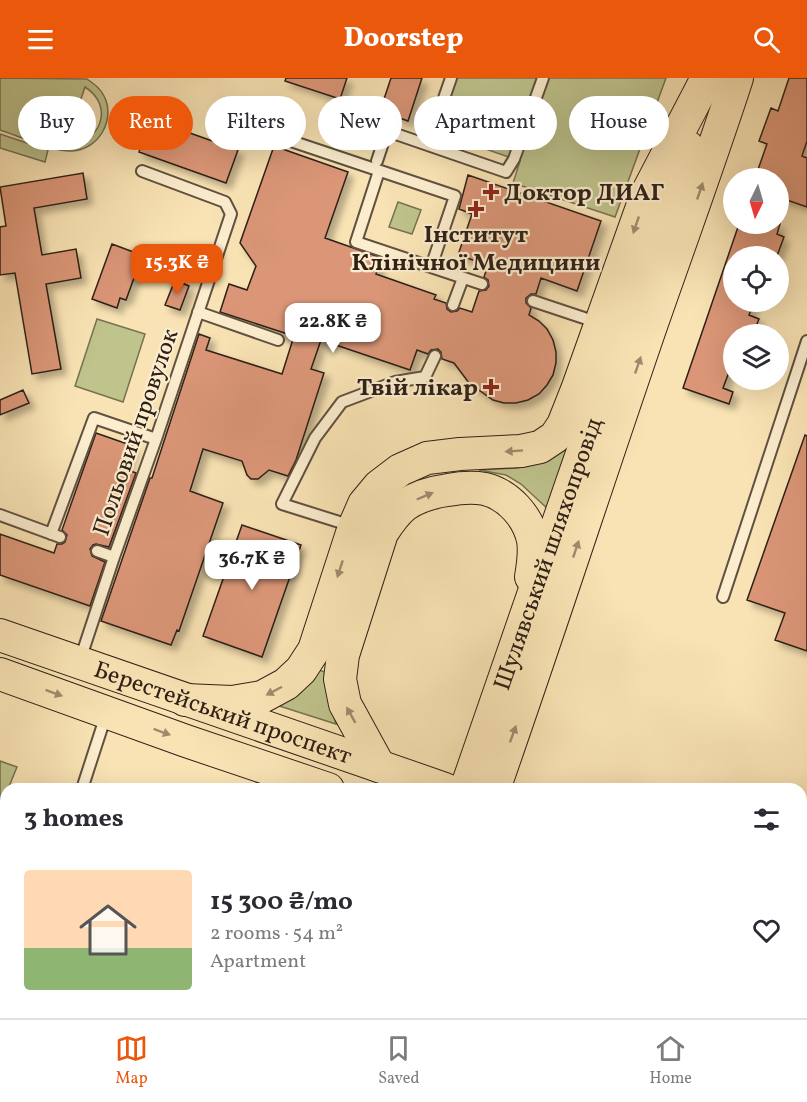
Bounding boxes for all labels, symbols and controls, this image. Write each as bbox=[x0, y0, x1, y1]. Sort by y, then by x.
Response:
text: Doorstep bbox=[344, 20, 463, 58]
icon: menu bbox=[24, 23, 57, 56]
icon: search bbox=[750, 23, 783, 56]
chip: Buy bbox=[18, 96, 96, 150]
chip: Rent bbox=[108, 96, 193, 150]
chip: Filters bbox=[205, 96, 306, 150]
chip: New bbox=[318, 96, 402, 150]
chip: Apartment bbox=[414, 96, 557, 150]
chip: House bbox=[569, 96, 669, 150]
north arrow bbox=[723, 168, 789, 234]
map controls bbox=[723, 168, 789, 390]
place label: Доктор ДИАГ bbox=[504, 177, 664, 211]
one-way arrow bbox=[695, 182, 705, 200]
marker: Доктор ДИАГ bbox=[482, 183, 500, 201]
marker: Інститут Клінічної Медицини bbox=[467, 200, 485, 218]
one-way arrow bbox=[630, 216, 640, 234]
place label: Інститут Клінічної Медицини bbox=[352, 219, 601, 281]
pin: 15.3K ₴ bbox=[122, 244, 232, 295]
button: locate bbox=[723, 246, 789, 312]
text: 15.3K ₴ bbox=[145, 249, 209, 277]
pin: 22.8K ₴ bbox=[278, 303, 388, 354]
text: 22.8K ₴ bbox=[299, 308, 367, 336]
street label: Польовий провулок bbox=[86, 324, 188, 541]
button: layers bbox=[723, 324, 789, 390]
one-way arrow bbox=[634, 355, 644, 373]
place label: Твій лікар bbox=[357, 372, 478, 406]
marker: Твій лікар bbox=[482, 378, 500, 396]
street label: Шулявський шляхопровід bbox=[486, 413, 612, 695]
one-way arrow bbox=[505, 446, 524, 456]
one-way arrow bbox=[416, 491, 434, 501]
pin: 36.7K ₴ bbox=[197, 540, 307, 591]
one-way arrow bbox=[572, 540, 581, 558]
text: 36.7K ₴ bbox=[219, 545, 285, 573]
one-way arrow bbox=[335, 560, 344, 578]
street label: Берестейський проспект bbox=[89, 654, 356, 774]
one-way arrow bbox=[265, 686, 282, 696]
one-way arrow bbox=[45, 689, 63, 699]
one-way arrow bbox=[346, 706, 356, 723]
one-way arrow bbox=[509, 725, 519, 743]
one-way arrow bbox=[153, 728, 171, 737]
text: 3 homes bbox=[24, 801, 124, 837]
icon: filters bbox=[750, 803, 783, 836]
text: 15 300 ₴/mo bbox=[210, 884, 353, 920]
icon: home bbox=[72, 894, 144, 966]
icon: heart bbox=[750, 914, 783, 947]
text: 2 rooms · 54 m² bbox=[210, 920, 343, 948]
text: Apartment bbox=[210, 948, 306, 976]
tab: Map bbox=[115, 1032, 148, 1090]
tab: Saved bbox=[378, 1032, 419, 1090]
tab: Home bbox=[650, 1032, 692, 1090]

